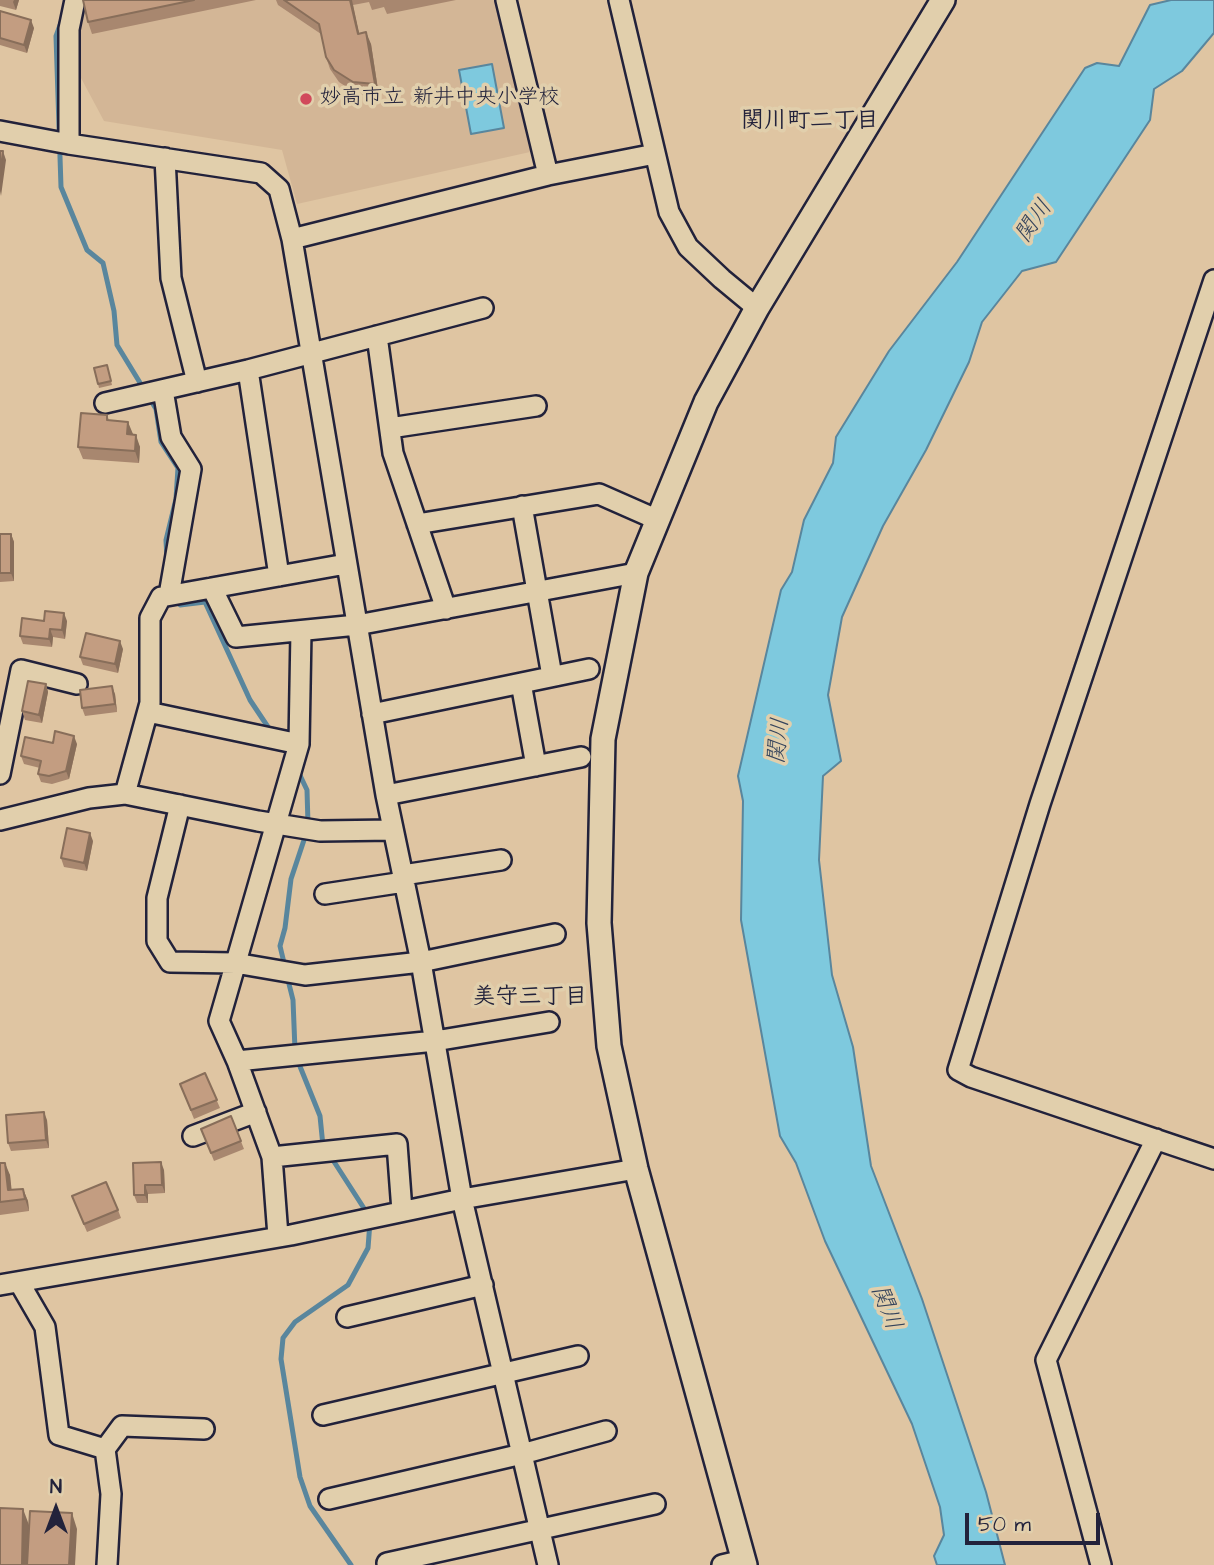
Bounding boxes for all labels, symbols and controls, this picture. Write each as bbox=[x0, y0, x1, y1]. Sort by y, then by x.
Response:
place label: 妙高市立 新井中央小学校 bbox=[320, 86, 559, 112]
marker: 妙高市立 新井中央小学校 bbox=[298, 91, 314, 107]
district label: 関川町二丁目 bbox=[741, 108, 879, 136]
water label: 関川 bbox=[1011, 195, 1059, 249]
water label: 関川 bbox=[764, 717, 796, 765]
district label: 美守三丁目 bbox=[473, 984, 587, 1012]
water label: 関川 bbox=[864, 1282, 906, 1334]
north arrow bbox=[21, 1474, 91, 1544]
text: N bbox=[50, 1474, 62, 1501]
scale bar bbox=[969, 1498, 1104, 1542]
text: 50 m bbox=[978, 1510, 1031, 1539]

